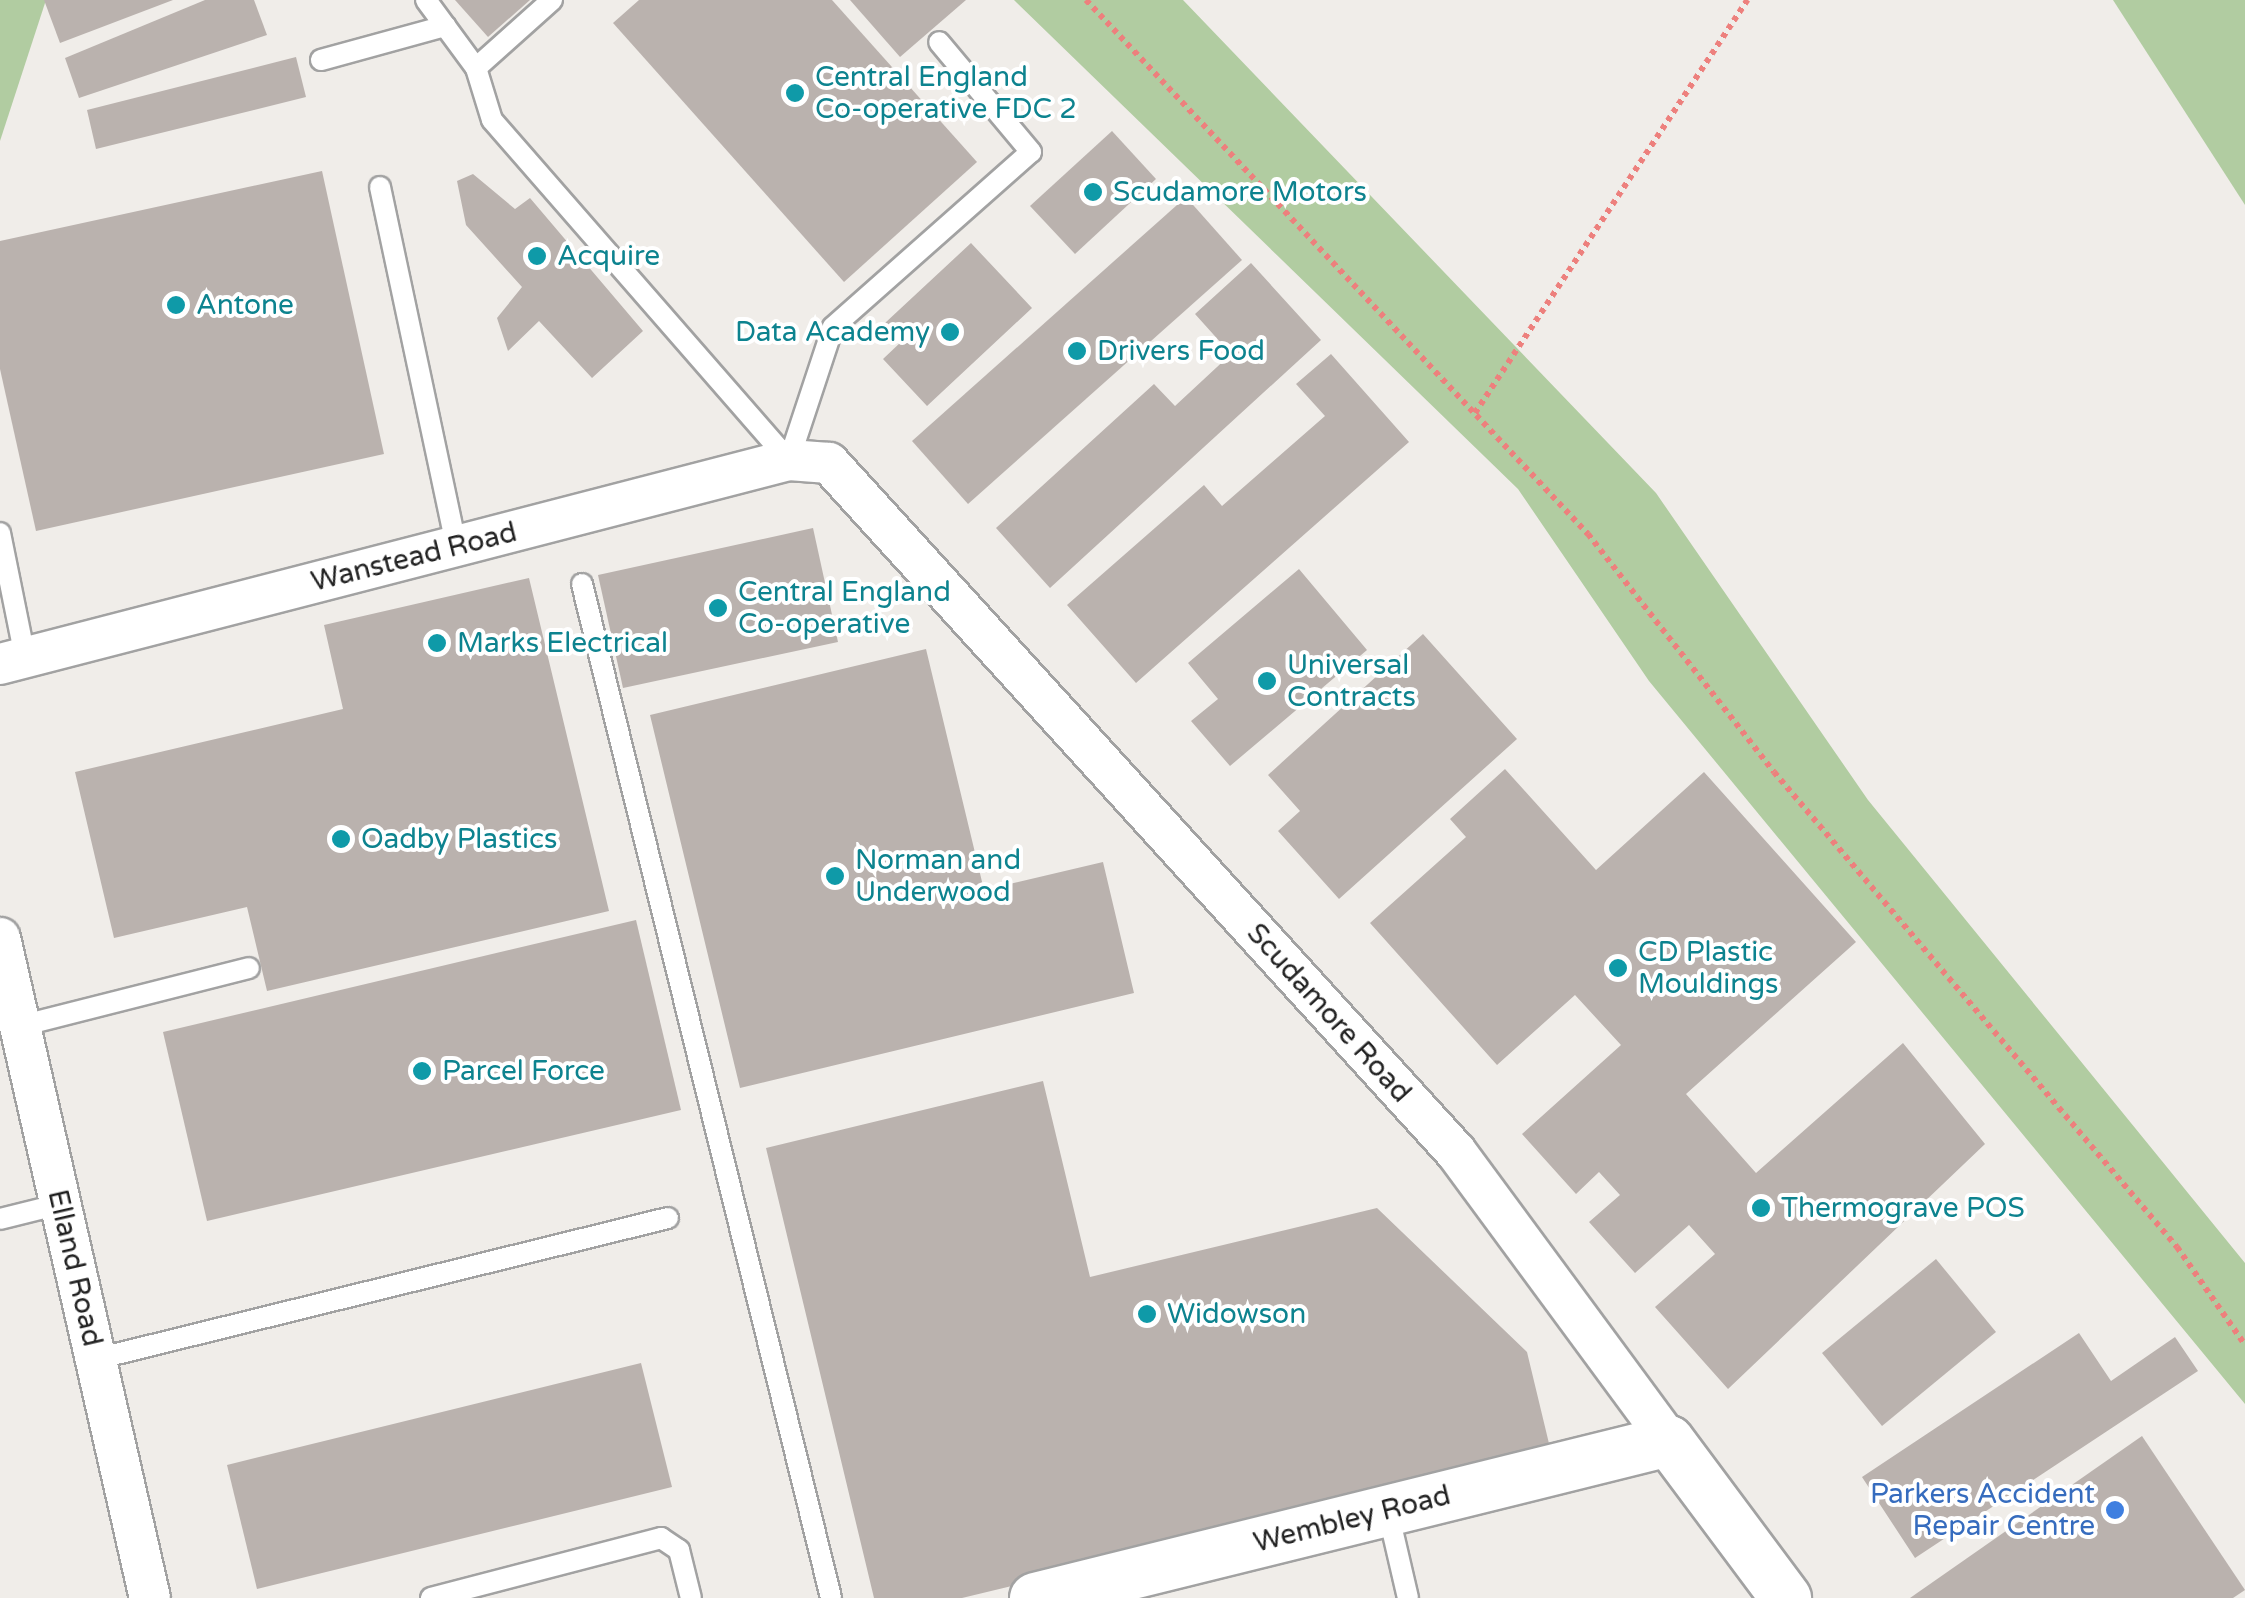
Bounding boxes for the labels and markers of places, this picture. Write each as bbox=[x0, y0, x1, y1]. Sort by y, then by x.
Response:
place label: Central England Co-operative FDC 2 bbox=[815, 60, 1077, 126]
marker: Central England Co-operative FDC 2 bbox=[784, 82, 806, 104]
place label: Scudamore Motors bbox=[1113, 175, 1367, 209]
marker: Scudamore Motors bbox=[1082, 181, 1104, 203]
place label: Acquire bbox=[557, 239, 660, 273]
marker: Acquire bbox=[526, 245, 548, 267]
place label: Antone bbox=[196, 288, 294, 322]
marker: Antone bbox=[165, 294, 187, 316]
place label: Data Academy bbox=[735, 315, 930, 349]
marker: Data Academy bbox=[939, 321, 961, 343]
place label: Drivers Food bbox=[1097, 334, 1265, 368]
marker: Drivers Food bbox=[1066, 340, 1088, 362]
place label: Central England Co-operative bbox=[738, 575, 951, 641]
marker: Central England Co-operative bbox=[707, 597, 729, 619]
place label: Marks Electrical bbox=[457, 626, 668, 660]
marker: Marks Electrical bbox=[426, 632, 448, 654]
place label: Universal Contracts bbox=[1287, 648, 1416, 714]
marker: Universal Contracts bbox=[1256, 670, 1278, 692]
place label: Oadby Plastics bbox=[361, 822, 557, 856]
marker: Oadby Plastics bbox=[330, 828, 352, 850]
place label: Norman and Underwood bbox=[855, 843, 1021, 909]
marker: Norman and Underwood bbox=[824, 865, 846, 887]
place label: CD Plastic Mouldings bbox=[1638, 935, 1779, 1001]
marker: CD Plastic Mouldings bbox=[1607, 957, 1629, 979]
place label: Parcel Force bbox=[442, 1054, 605, 1088]
marker: Parcel Force bbox=[411, 1060, 433, 1082]
place label: Thermograve POS bbox=[1781, 1191, 2025, 1225]
marker: Thermograve POS bbox=[1750, 1197, 1772, 1219]
place label: Widowson bbox=[1167, 1297, 1306, 1331]
marker: Widowson bbox=[1136, 1303, 1158, 1325]
place label: Parkers Accident Repair Centre bbox=[1870, 1477, 2095, 1543]
marker: Parkers Accident Repair Centre bbox=[2104, 1499, 2126, 1521]

